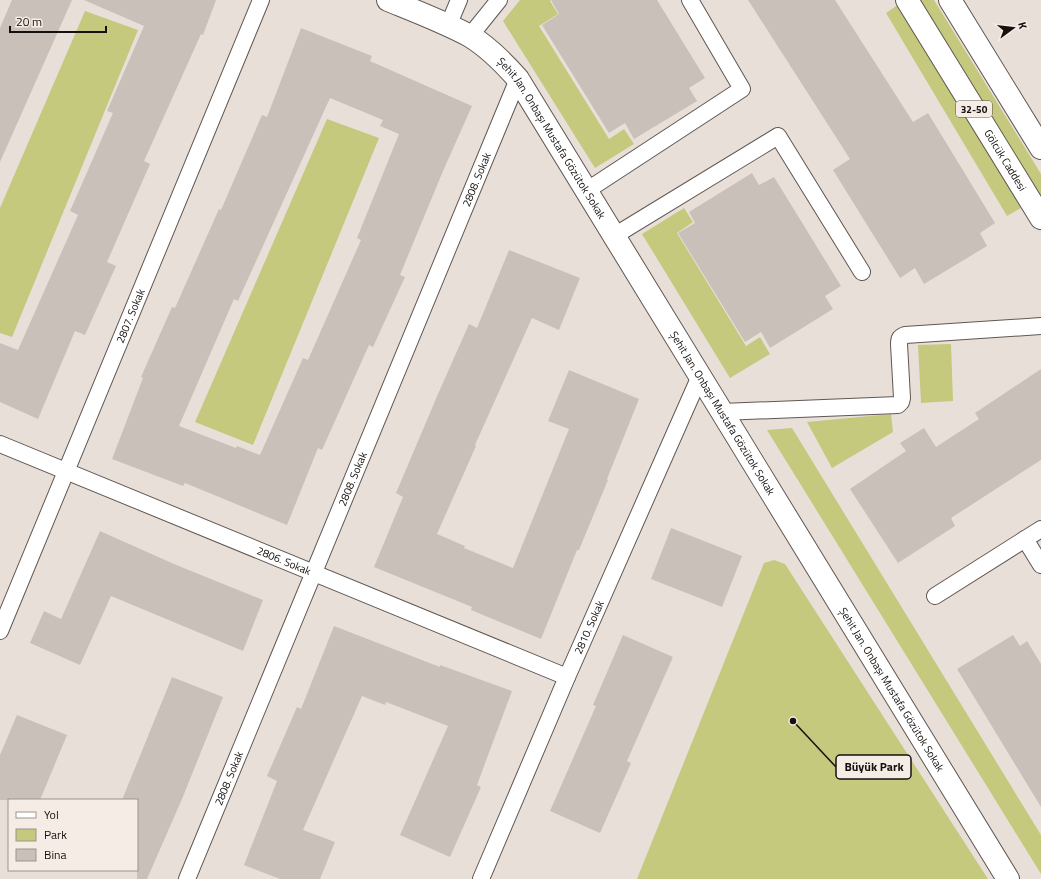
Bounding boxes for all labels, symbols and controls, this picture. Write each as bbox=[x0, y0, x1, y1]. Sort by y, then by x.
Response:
scale bar bbox=[10, 8, 106, 34]
north arrow bbox=[993, 8, 1033, 48]
text: 20 m bbox=[16, 12, 42, 31]
text: K bbox=[1014, 20, 1031, 31]
street label: Şehit Jan. Onbaşı Mustafa Gözütok Sokak bbox=[494, 54, 610, 223]
road number: 32-50 bbox=[956, 101, 992, 117]
street label: Gölcük Caddesi bbox=[980, 126, 1031, 194]
street label: 2808. Sokak bbox=[458, 149, 495, 209]
street label: 2807. Sokak bbox=[112, 286, 149, 345]
street label: Şehit Jan. Onbaşı Mustafa Gözütok Sokak bbox=[666, 328, 779, 499]
street label: 2808. Sokak bbox=[334, 449, 371, 508]
street label: 2806. Sokak bbox=[254, 542, 314, 579]
street label: 2810. Sokak bbox=[570, 597, 608, 657]
street label: Şehit Jan. Onbaşı Mustafa Gözütok Sokak bbox=[835, 604, 949, 775]
street label: 2808. Sokak bbox=[210, 748, 247, 808]
callout: Büyük Park bbox=[836, 755, 911, 779]
text: Büyük Park bbox=[844, 757, 904, 776]
legend bbox=[8, 799, 138, 871]
text: Yol bbox=[44, 805, 59, 824]
text: Park bbox=[44, 825, 67, 844]
text: Bina bbox=[44, 845, 66, 864]

